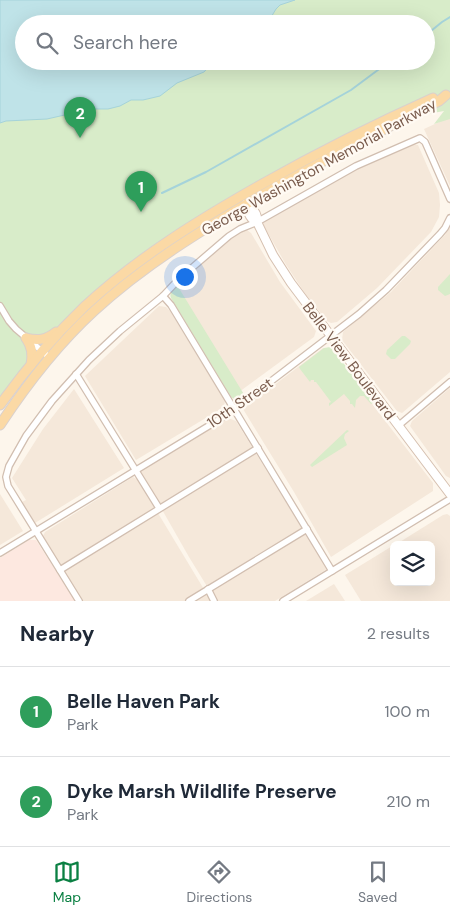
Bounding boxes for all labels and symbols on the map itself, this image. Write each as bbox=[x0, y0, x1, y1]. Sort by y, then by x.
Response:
street label: George Washington Memorial Parkway bbox=[198, 94, 441, 240]
pin: 2 bbox=[64, 97, 96, 138]
pin: 1 bbox=[125, 171, 157, 212]
your location bbox=[172, 264, 198, 290]
street label: Belle View Boulevard bbox=[298, 298, 400, 424]
street label: 10th Street bbox=[203, 373, 277, 433]

